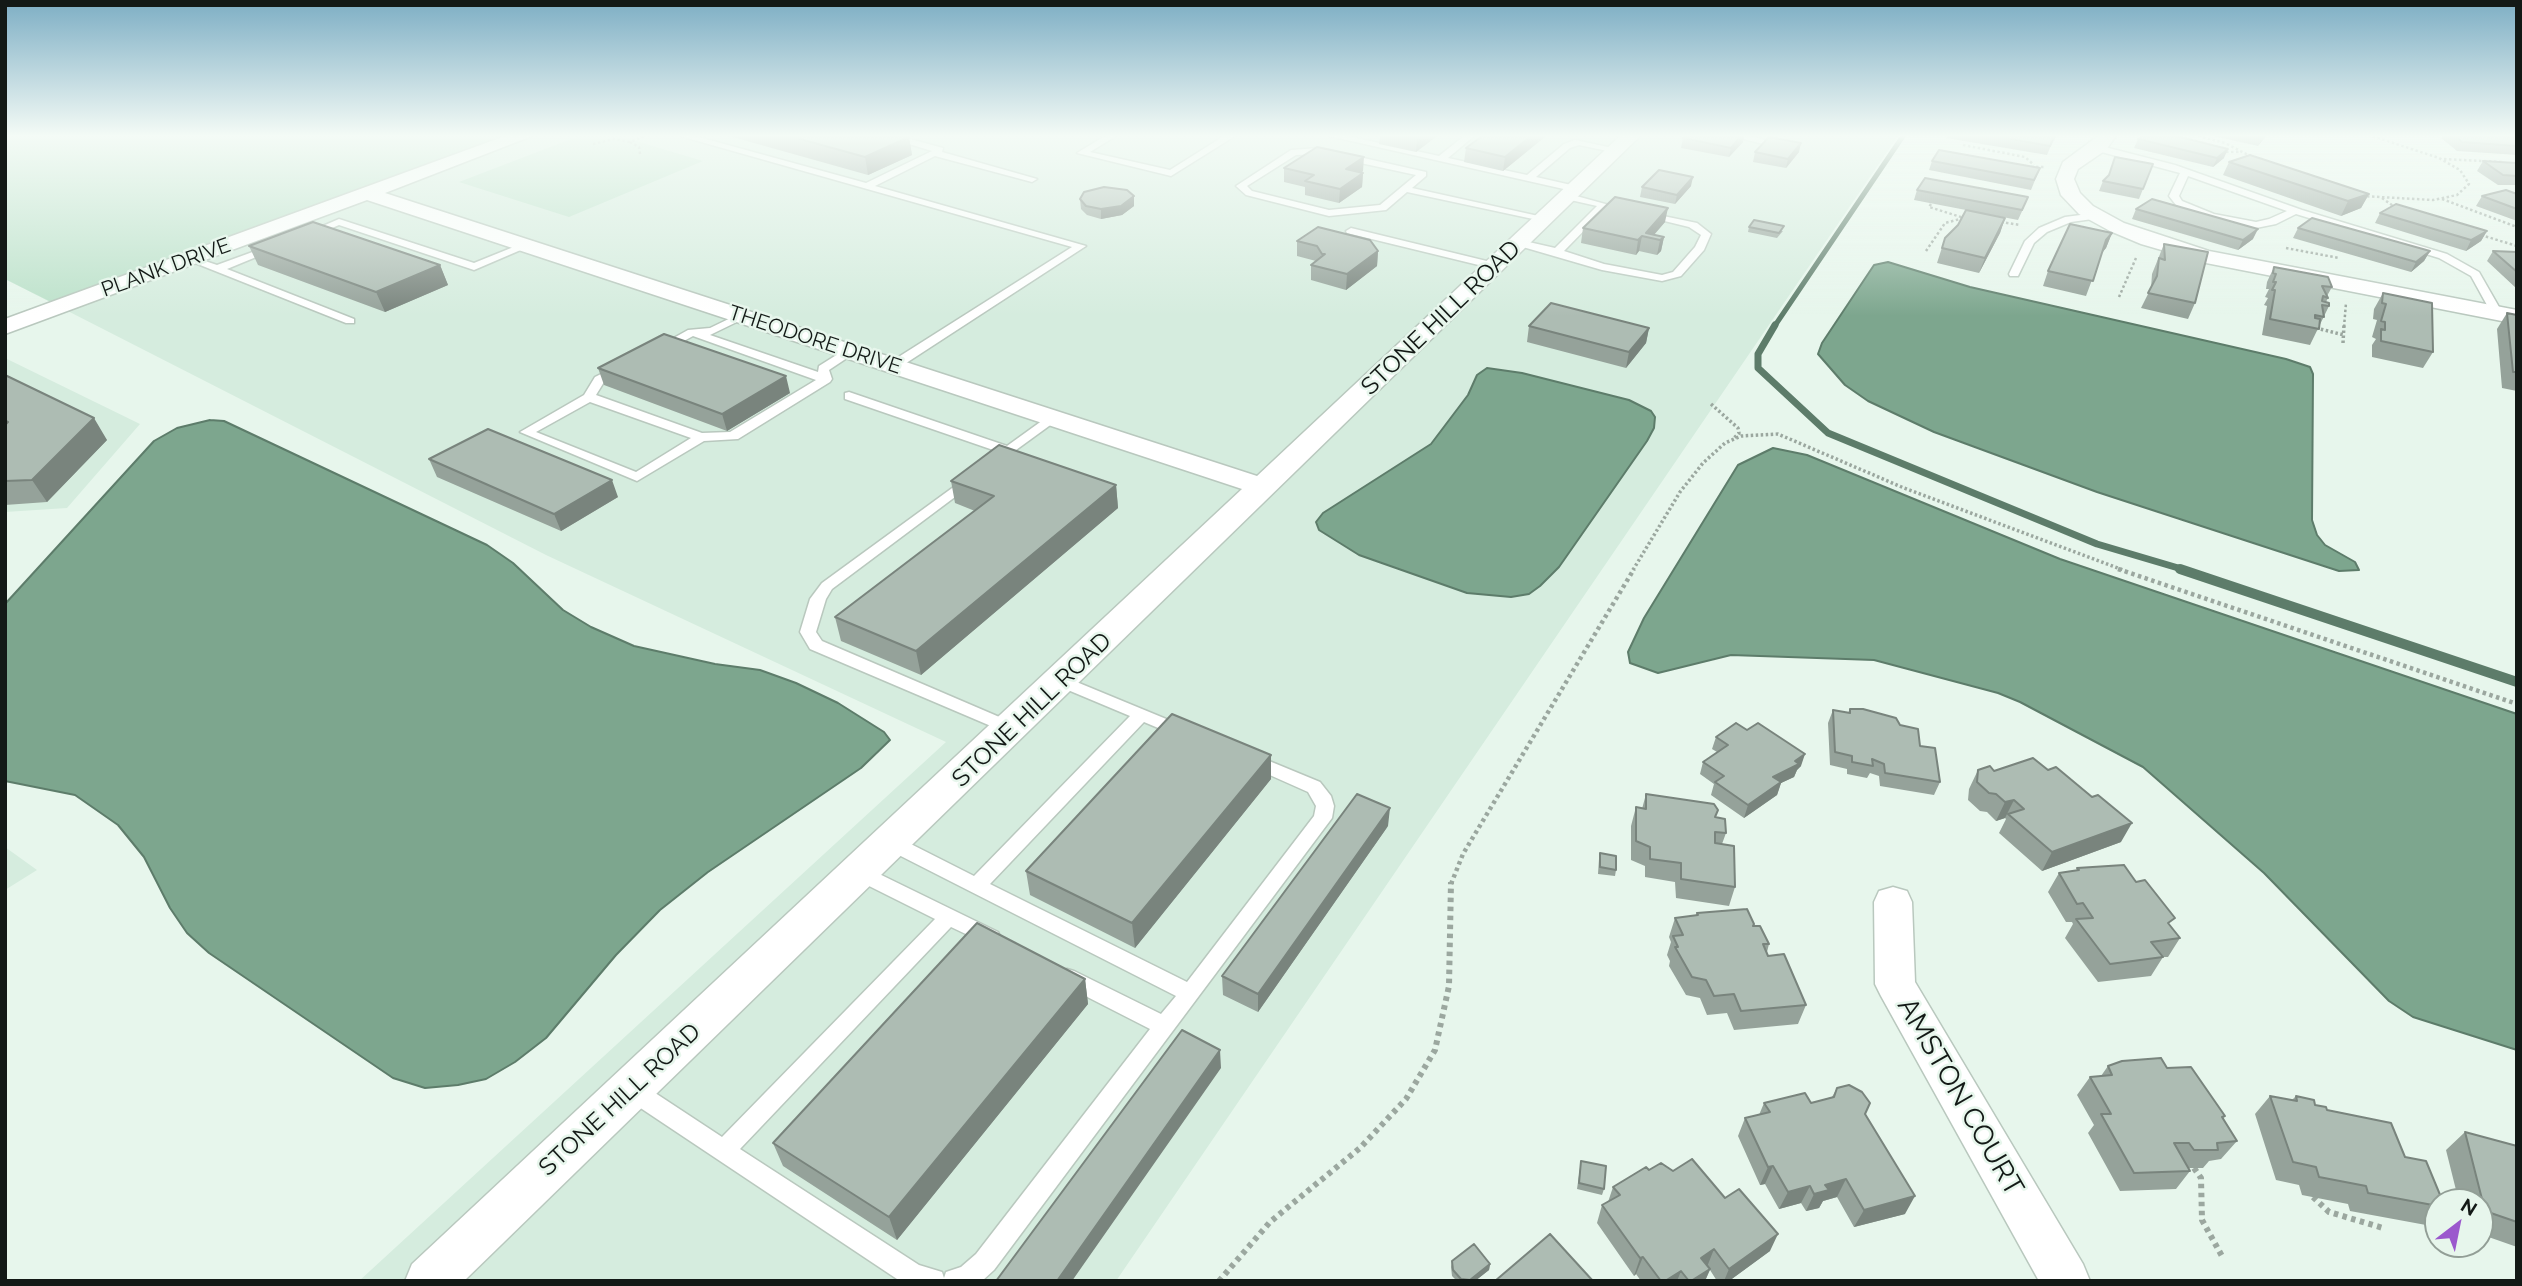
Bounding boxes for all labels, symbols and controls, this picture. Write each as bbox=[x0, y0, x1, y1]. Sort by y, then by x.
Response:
street label: PLANK DRIVE bbox=[98, 233, 234, 303]
street label: STONE HILL ROAD bbox=[1355, 235, 1527, 401]
street label: THEODORE DRIVE bbox=[725, 300, 905, 380]
street label: STONE HILL ROAD bbox=[946, 627, 1118, 793]
street label: AMSTON COURT bbox=[1890, 992, 2030, 1202]
street label: STONE HILL ROAD bbox=[533, 1018, 707, 1182]
north arrow bbox=[2424, 1188, 2494, 1258]
text: N bbox=[2457, 1194, 2481, 1220]

